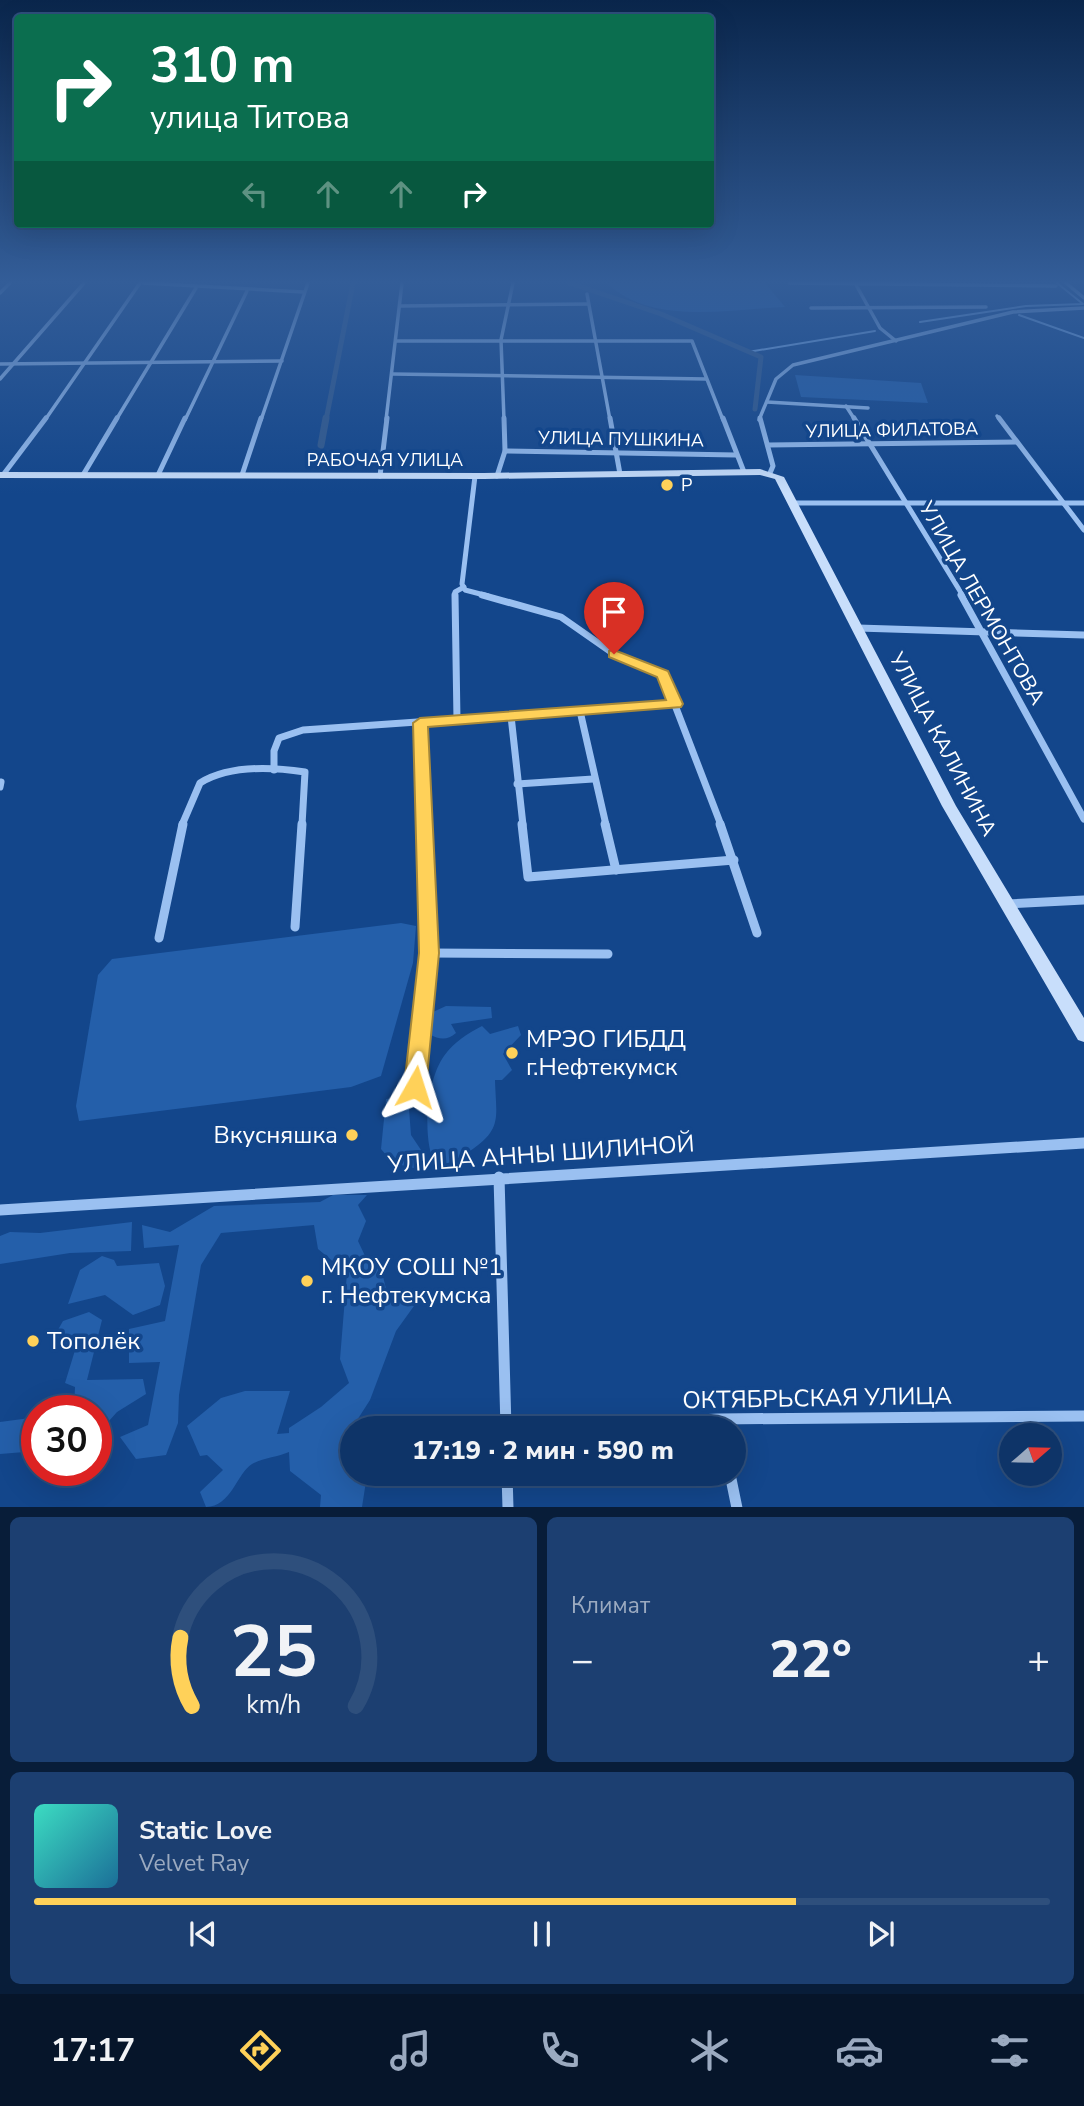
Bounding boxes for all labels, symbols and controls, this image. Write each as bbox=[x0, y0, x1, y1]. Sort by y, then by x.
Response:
text: 310 m bbox=[150, 32, 294, 99]
icon: right bbox=[35, 42, 126, 133]
text: улица Титова bbox=[150, 96, 350, 139]
icon: left bbox=[236, 175, 274, 213]
icon: ahead bbox=[309, 175, 347, 213]
icon: ahead bbox=[382, 175, 420, 213]
icon: right bbox=[455, 175, 493, 213]
street label: УЛИЦА ФИЛАТОВА bbox=[804, 416, 979, 444]
street label: УЛИЦА ПУШКИНА bbox=[537, 426, 704, 452]
street label: РАБОЧАЯ УЛИЦА bbox=[307, 448, 463, 472]
place label: Р bbox=[681, 473, 692, 497]
marker: Р bbox=[659, 477, 675, 493]
street label: УЛИЦА ЛЕРМОНТОВА bbox=[912, 495, 1052, 710]
pin bbox=[584, 582, 644, 654]
icon: arrive bbox=[595, 593, 633, 631]
street label: УЛИЦА КАЛИНИНА bbox=[882, 646, 1003, 841]
place label: МРЭО ГИБДД г.Нефтекумск bbox=[526, 1023, 686, 1083]
marker: МРЭО ГИБДД г.Нефтекумск bbox=[504, 1045, 520, 1061]
position arrow bbox=[378, 1050, 452, 1124]
place label: Вкусняшка bbox=[214, 1119, 338, 1151]
marker: Вкусняшка bbox=[344, 1127, 360, 1143]
street label: УЛИЦА АННЫ ШИЛИНОЙ bbox=[386, 1127, 695, 1181]
place label: МКОУ СОШ №1 г. Нефтекумска bbox=[321, 1251, 502, 1311]
marker: МКОУ СОШ №1 г. Нефтекумска bbox=[299, 1273, 315, 1289]
place label: Тополёк bbox=[47, 1325, 140, 1357]
marker: Тополёк bbox=[25, 1333, 41, 1349]
street label: ОКТЯБРЬСКАЯ УЛИЦА bbox=[682, 1380, 953, 1416]
speed limit sign: 30 bbox=[21, 1395, 112, 1486]
north arrow bbox=[999, 1423, 1062, 1486]
map controls bbox=[999, 1423, 1062, 1486]
text: 17:19 · 2 мин · 590 m bbox=[412, 1433, 674, 1468]
text: Климат bbox=[571, 1590, 650, 1621]
text: 25 bbox=[230, 1602, 317, 1702]
text: 22° bbox=[769, 1624, 852, 1695]
text: − bbox=[571, 1635, 594, 1686]
text: + bbox=[1027, 1635, 1050, 1686]
text: km/h bbox=[246, 1687, 301, 1721]
text: Static Love bbox=[139, 1813, 272, 1848]
text: Velvet Ray bbox=[139, 1848, 249, 1879]
icon: previous bbox=[184, 1915, 222, 1953]
icon: pause bbox=[523, 1915, 561, 1953]
icon: next bbox=[862, 1915, 900, 1953]
icon: directions bbox=[236, 2026, 285, 2075]
icon: music bbox=[386, 2026, 435, 2075]
icon: phone bbox=[535, 2026, 584, 2075]
icon: climate bbox=[685, 2026, 734, 2075]
icon: car bbox=[835, 2026, 884, 2075]
icon: filters bbox=[985, 2026, 1034, 2075]
text: 17:17 bbox=[50, 2029, 135, 2072]

